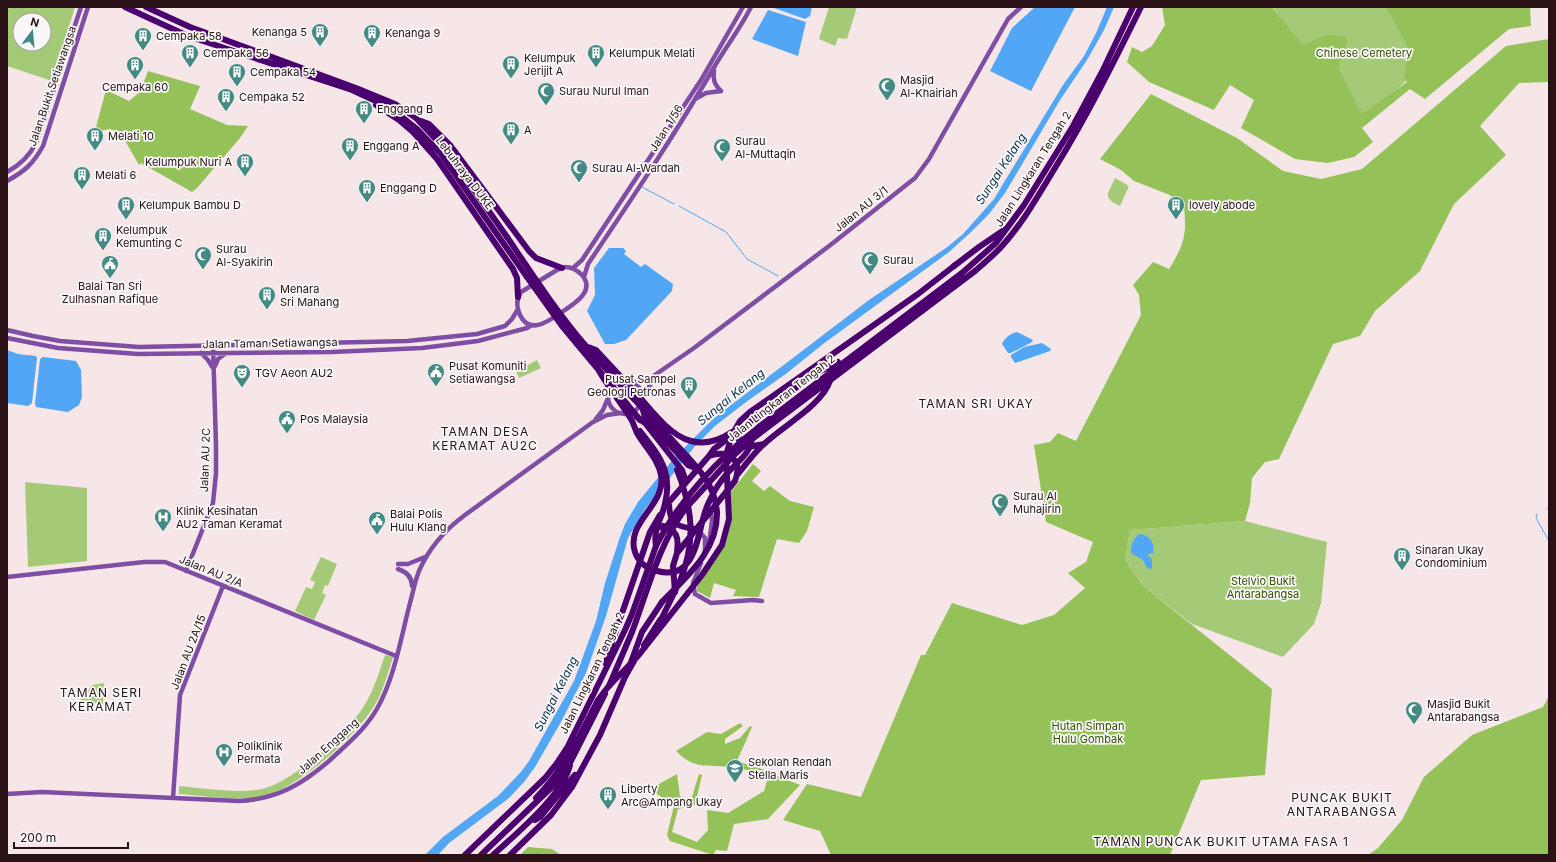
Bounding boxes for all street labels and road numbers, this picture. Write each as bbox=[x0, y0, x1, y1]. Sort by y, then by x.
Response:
street label: Jalan Bukit Setiawangsa bbox=[25, 24, 79, 148]
street label: Jalan 1/56 bbox=[646, 102, 686, 154]
street label: Jalan Lingkaran Tengah 2 bbox=[992, 109, 1074, 229]
street label: Lebuhraya DUKE bbox=[433, 134, 497, 212]
street label: Jalan AU 3/1 bbox=[831, 183, 891, 235]
street label: Jalan Taman Setiawangsa bbox=[202, 335, 338, 351]
street label: Jalan Lingkaran Tengah 2 bbox=[724, 351, 838, 445]
street label: Jalan AU 2C bbox=[197, 428, 213, 492]
street label: Jalan AU 2/A bbox=[177, 552, 245, 590]
street label: Jalan Lingkaran Tengah 2 bbox=[556, 610, 628, 736]
street label: Jalan AU 2A/15 bbox=[167, 612, 209, 691]
street label: Jalan Enggang bbox=[295, 715, 361, 777]

